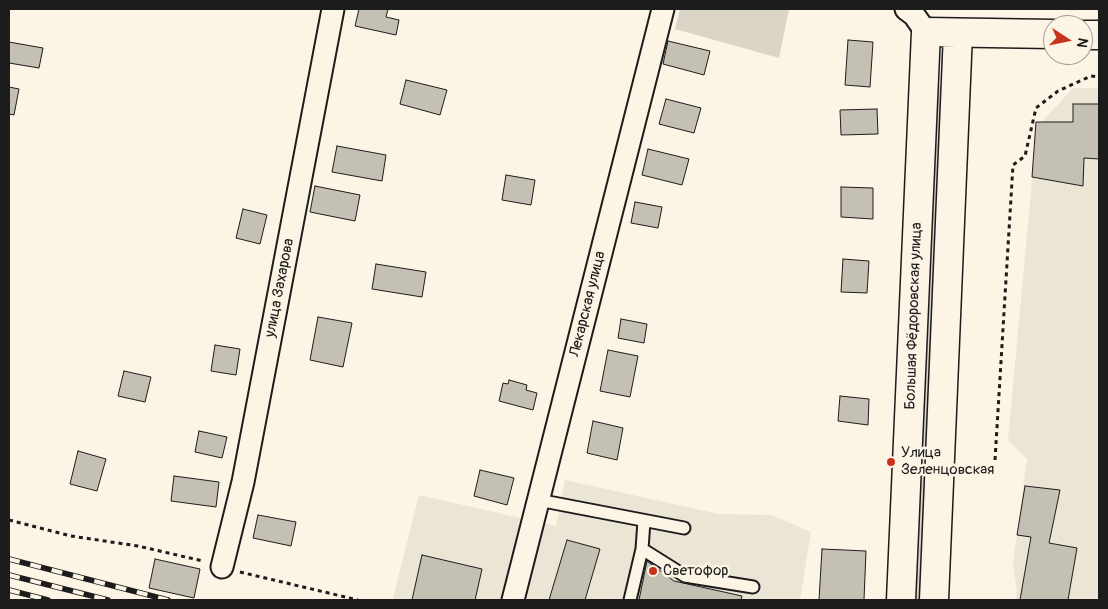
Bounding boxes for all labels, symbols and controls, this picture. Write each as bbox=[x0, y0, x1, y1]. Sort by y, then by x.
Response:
north arrow bbox=[1043, 15, 1093, 65]
text: N bbox=[1073, 36, 1091, 49]
street label: Большая Фёдоровская улица bbox=[902, 222, 926, 410]
street label: улица Захарова bbox=[262, 237, 298, 339]
street label: Лекарская улица bbox=[566, 249, 610, 359]
place label: Улица Зеленцовская bbox=[901, 444, 994, 479]
marker: Улица Зеленцовская bbox=[885, 456, 897, 468]
place label: Светофор bbox=[663, 562, 728, 580]
marker: Светофор bbox=[647, 565, 659, 577]

